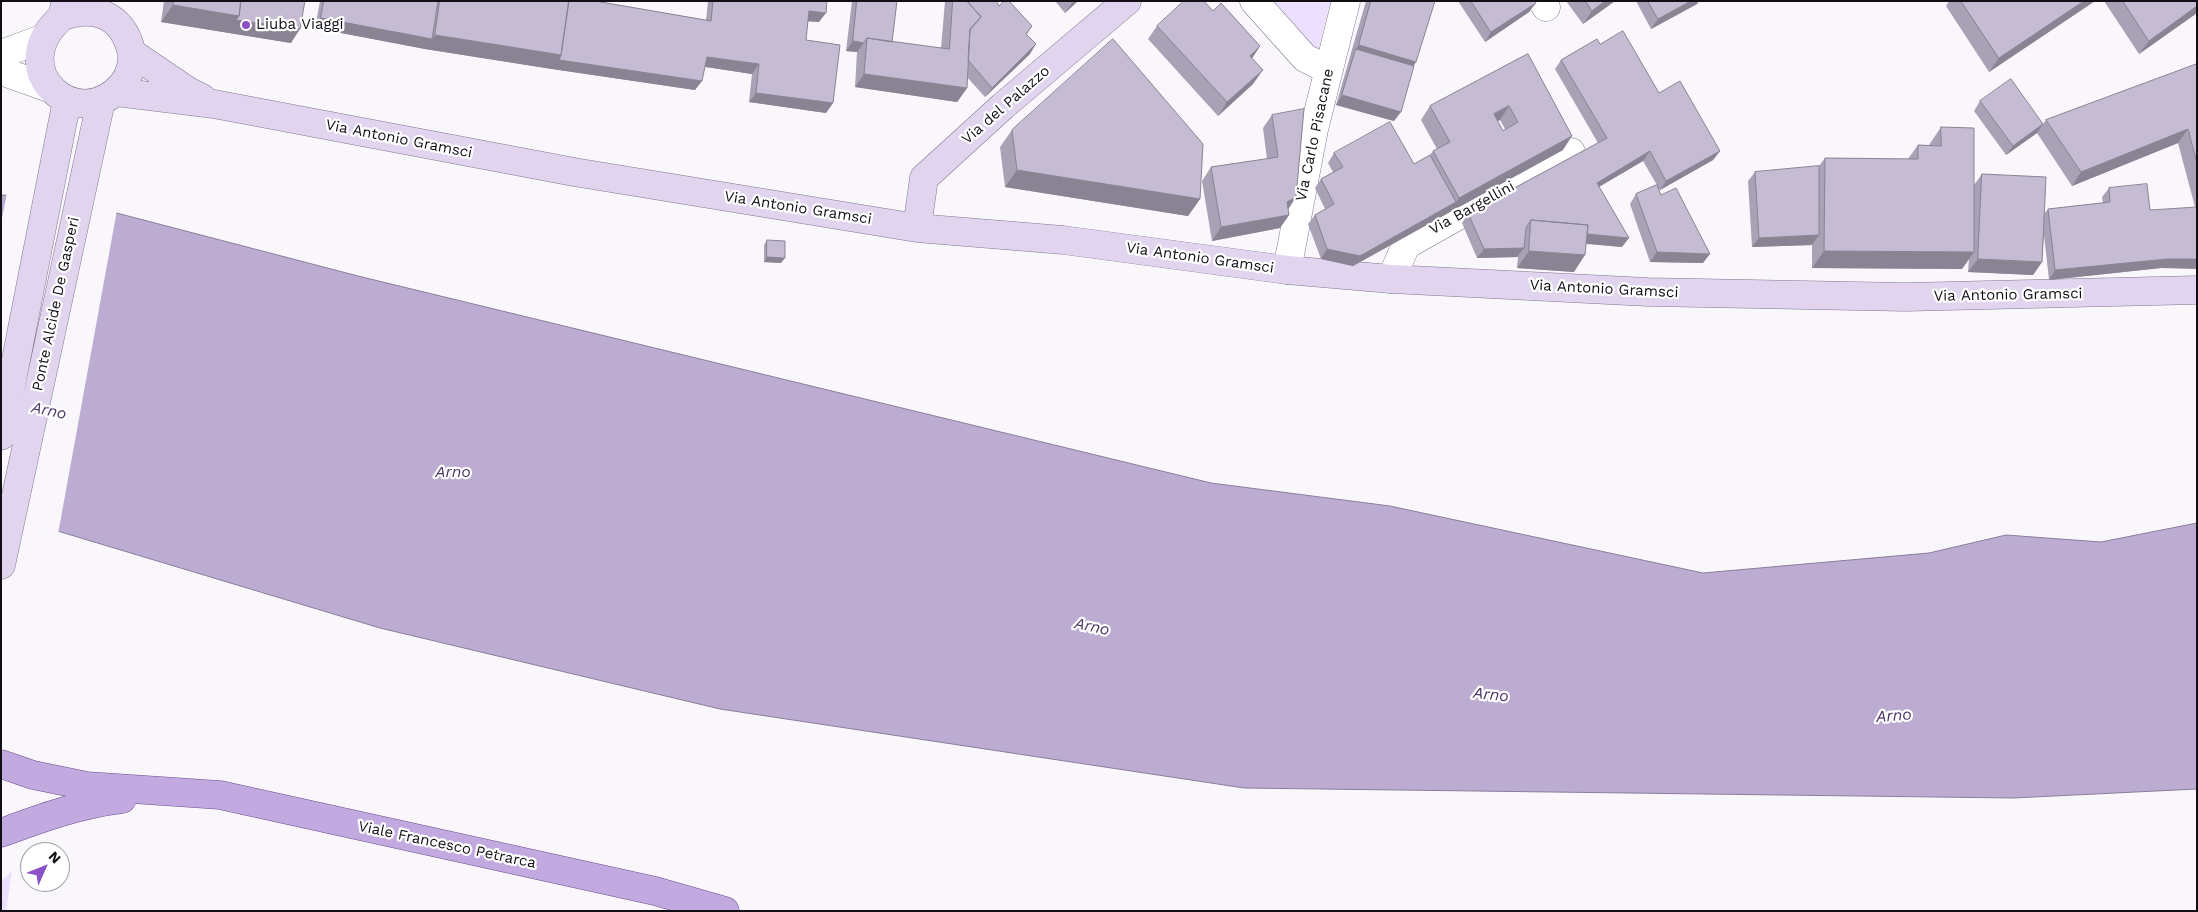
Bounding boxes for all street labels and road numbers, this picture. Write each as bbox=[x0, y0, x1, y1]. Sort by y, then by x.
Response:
street label: Via del Palazzo bbox=[958, 62, 1054, 148]
street label: Via Carlo Pisacane bbox=[1292, 67, 1338, 203]
street label: Via Antonio Gramsci bbox=[324, 116, 474, 162]
street label: Via Bargellini bbox=[1426, 177, 1518, 239]
street label: Via Antonio Gramsci bbox=[723, 187, 873, 229]
street label: Ponte Alcide De Gasperi bbox=[29, 215, 83, 393]
street label: Via Antonio Gramsci bbox=[1125, 239, 1275, 277]
street label: Via Antonio Gramsci bbox=[1529, 276, 1679, 302]
street label: Via Antonio Gramsci bbox=[1933, 285, 2083, 305]
street label: Viale Francesco Petrarca bbox=[357, 817, 537, 873]

